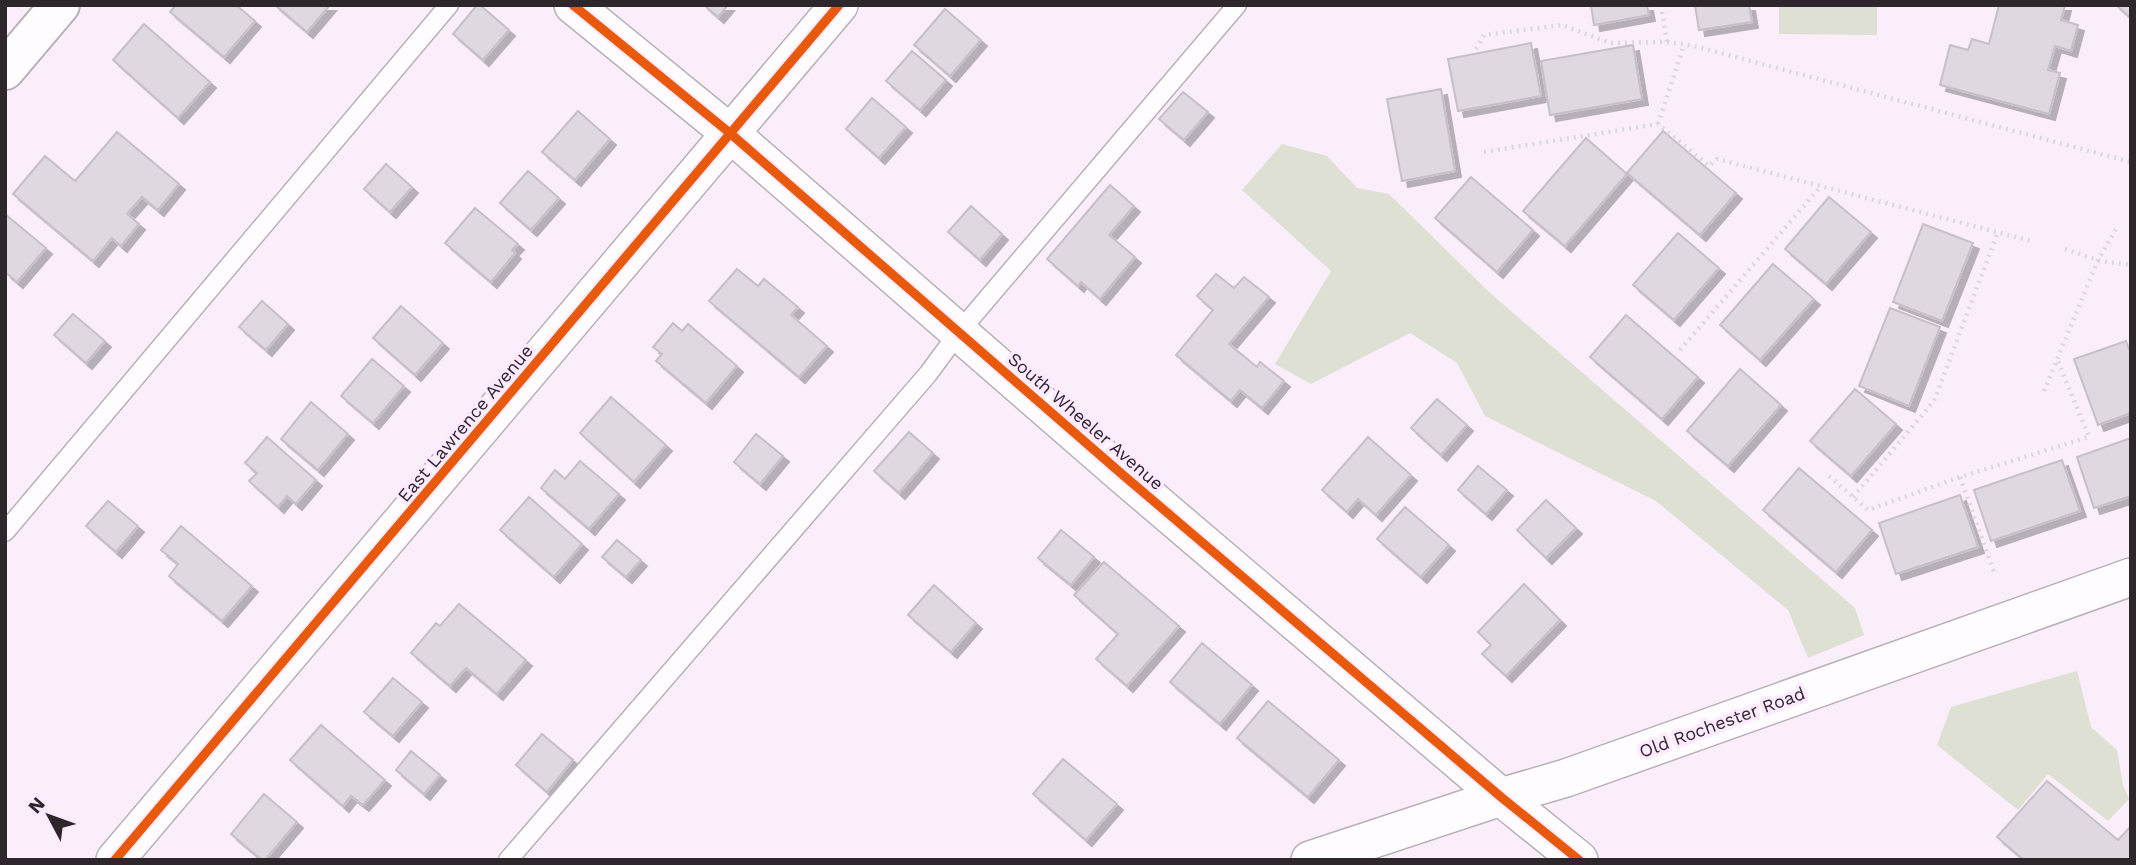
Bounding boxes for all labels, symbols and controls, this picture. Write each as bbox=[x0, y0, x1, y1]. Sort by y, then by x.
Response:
street label: East Lawrence Avenue bbox=[393, 340, 537, 506]
street label: South Wheeler Avenue bbox=[1004, 348, 1168, 494]
street label: Old Rochester Road bbox=[1636, 682, 1808, 762]
north arrow bbox=[14, 781, 84, 851]
text: N bbox=[23, 792, 50, 818]

